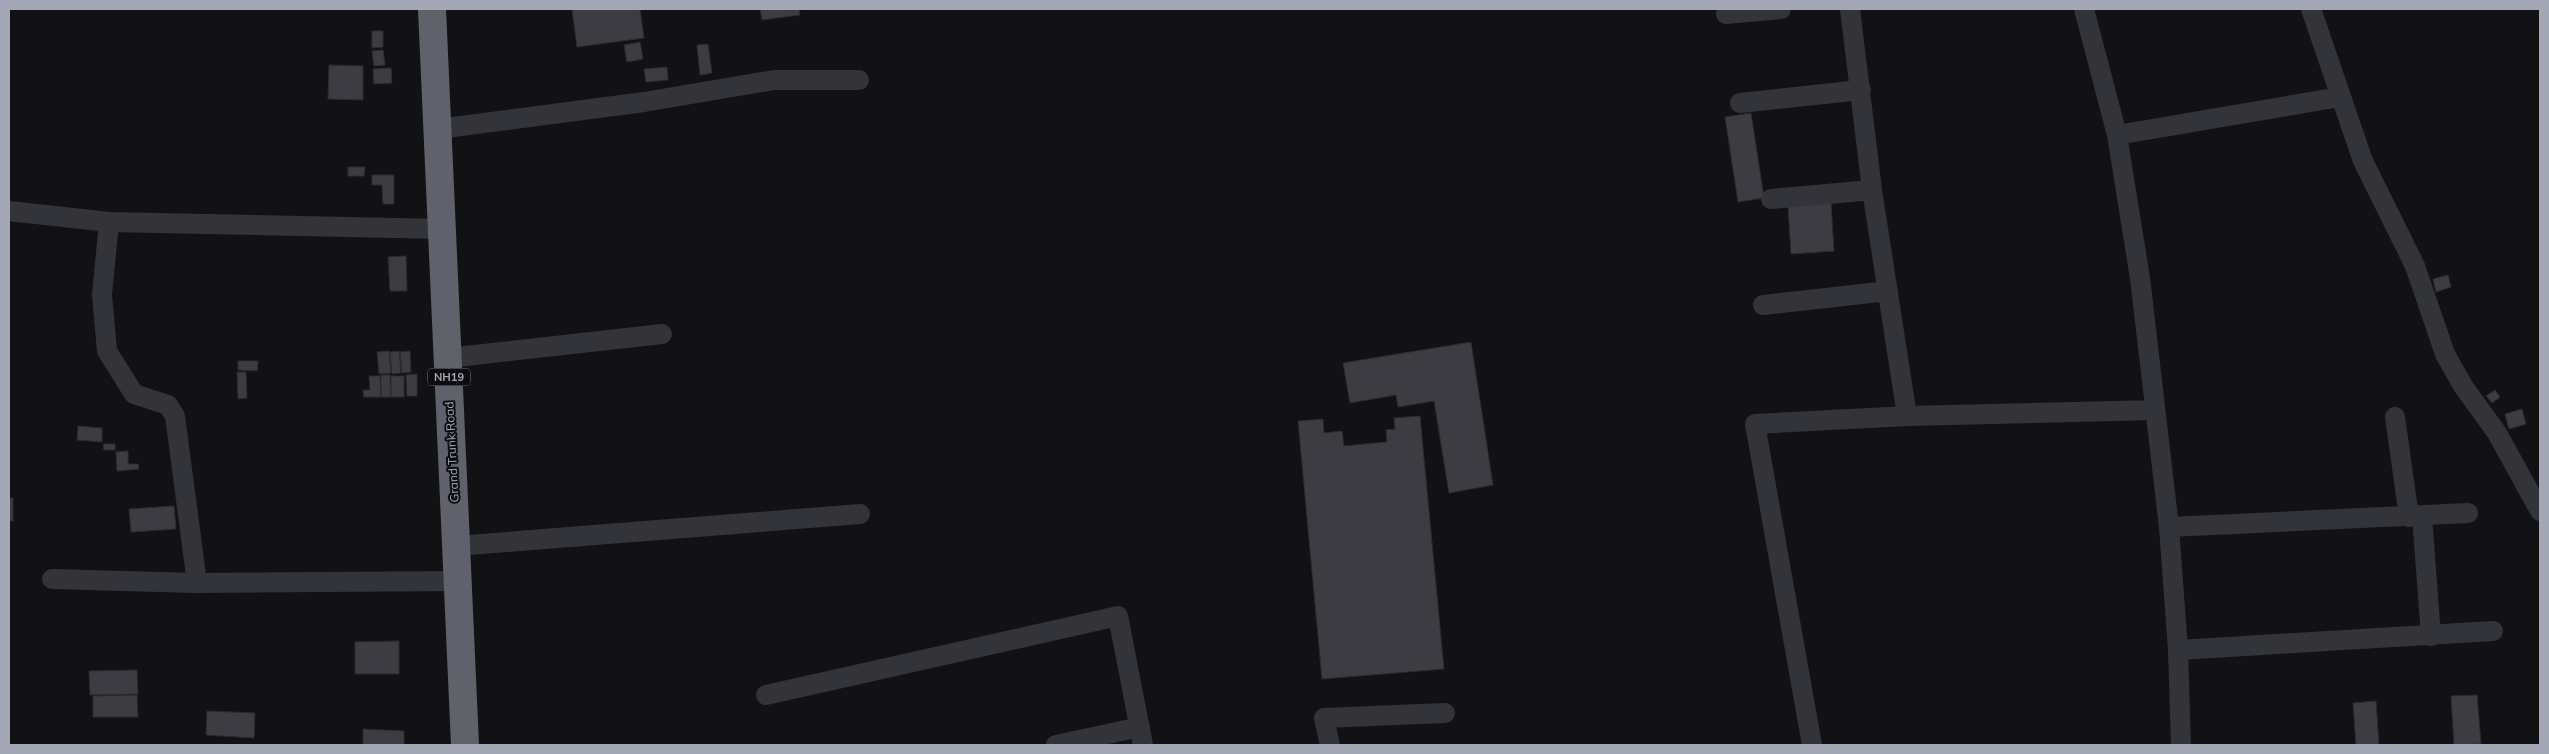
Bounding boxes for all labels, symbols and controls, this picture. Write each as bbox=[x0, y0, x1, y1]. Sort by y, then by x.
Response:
road number: NH19 bbox=[428, 368, 470, 386]
street label: Grand Trunk Road bbox=[441, 401, 462, 503]

